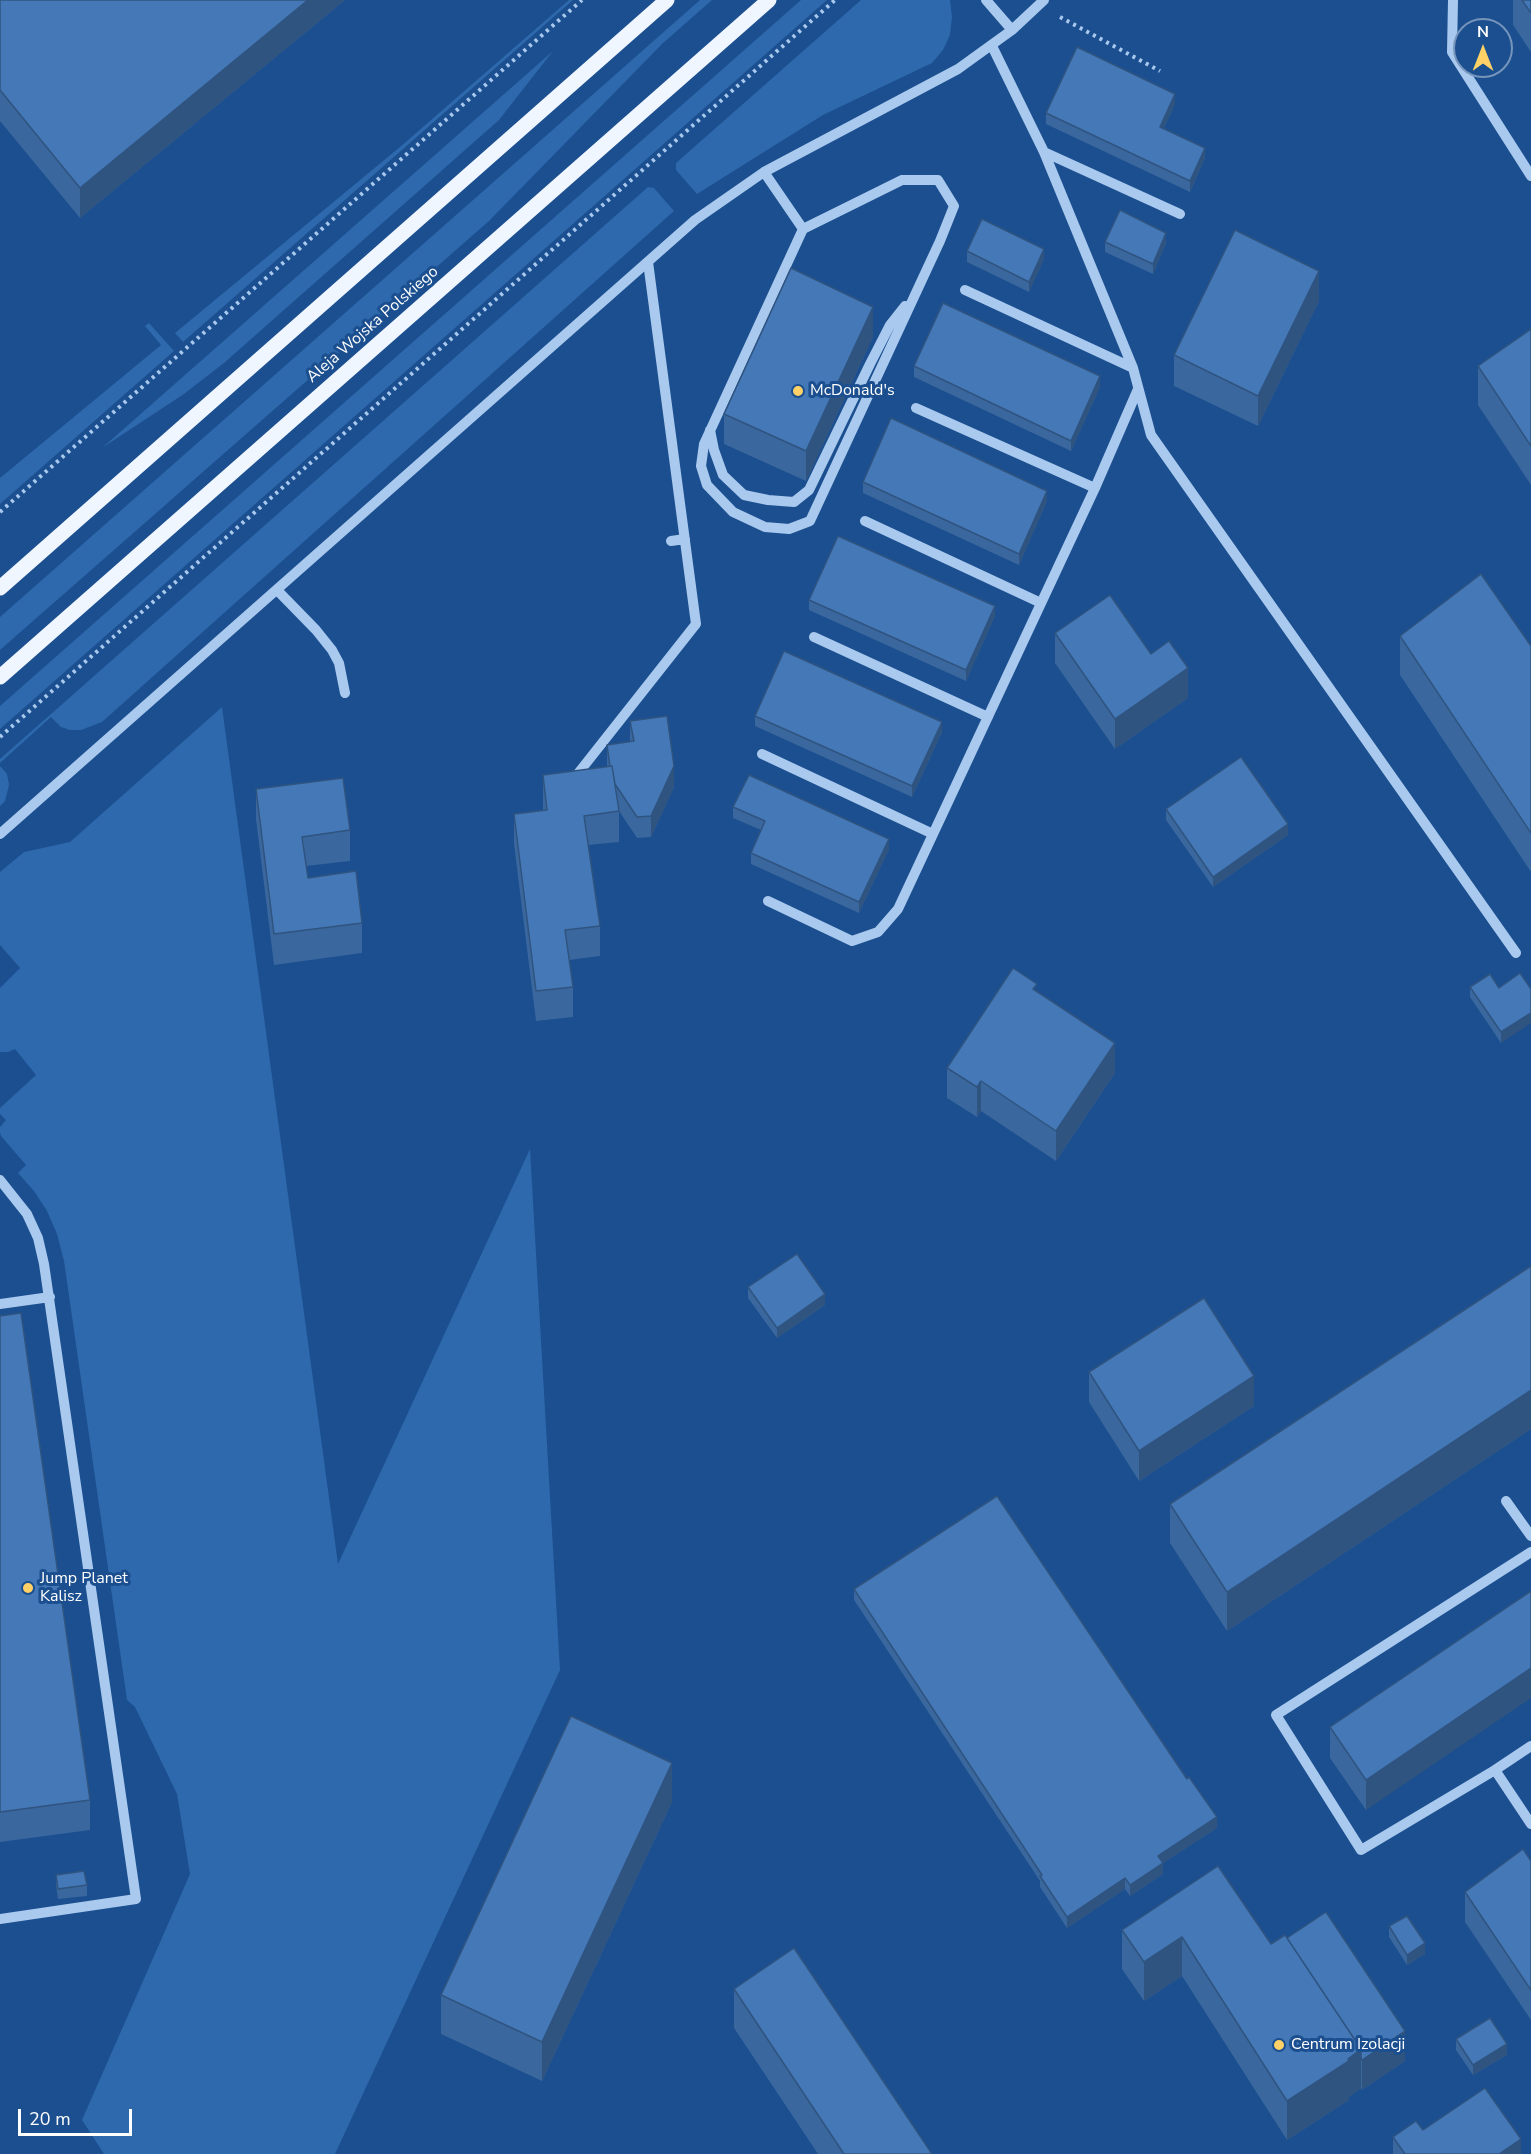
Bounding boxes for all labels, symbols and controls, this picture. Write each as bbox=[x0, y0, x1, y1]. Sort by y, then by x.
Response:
north arrow bbox=[1453, 18, 1513, 78]
text: N bbox=[1477, 21, 1489, 43]
street label: Aleja Wojska Polskiego bbox=[303, 263, 443, 387]
place label: McDonald's bbox=[810, 381, 895, 401]
marker: McDonald's bbox=[791, 384, 805, 398]
place label: Jump Planet Kalisz bbox=[40, 1569, 128, 1607]
marker: Jump Planet Kalisz bbox=[21, 1581, 35, 1595]
place label: Centrum Izolacji bbox=[1291, 2035, 1405, 2055]
marker: Centrum Izolacji bbox=[1272, 2038, 1286, 2052]
scale bar bbox=[21, 2097, 135, 2135]
text: 20 m bbox=[29, 2107, 71, 2131]

